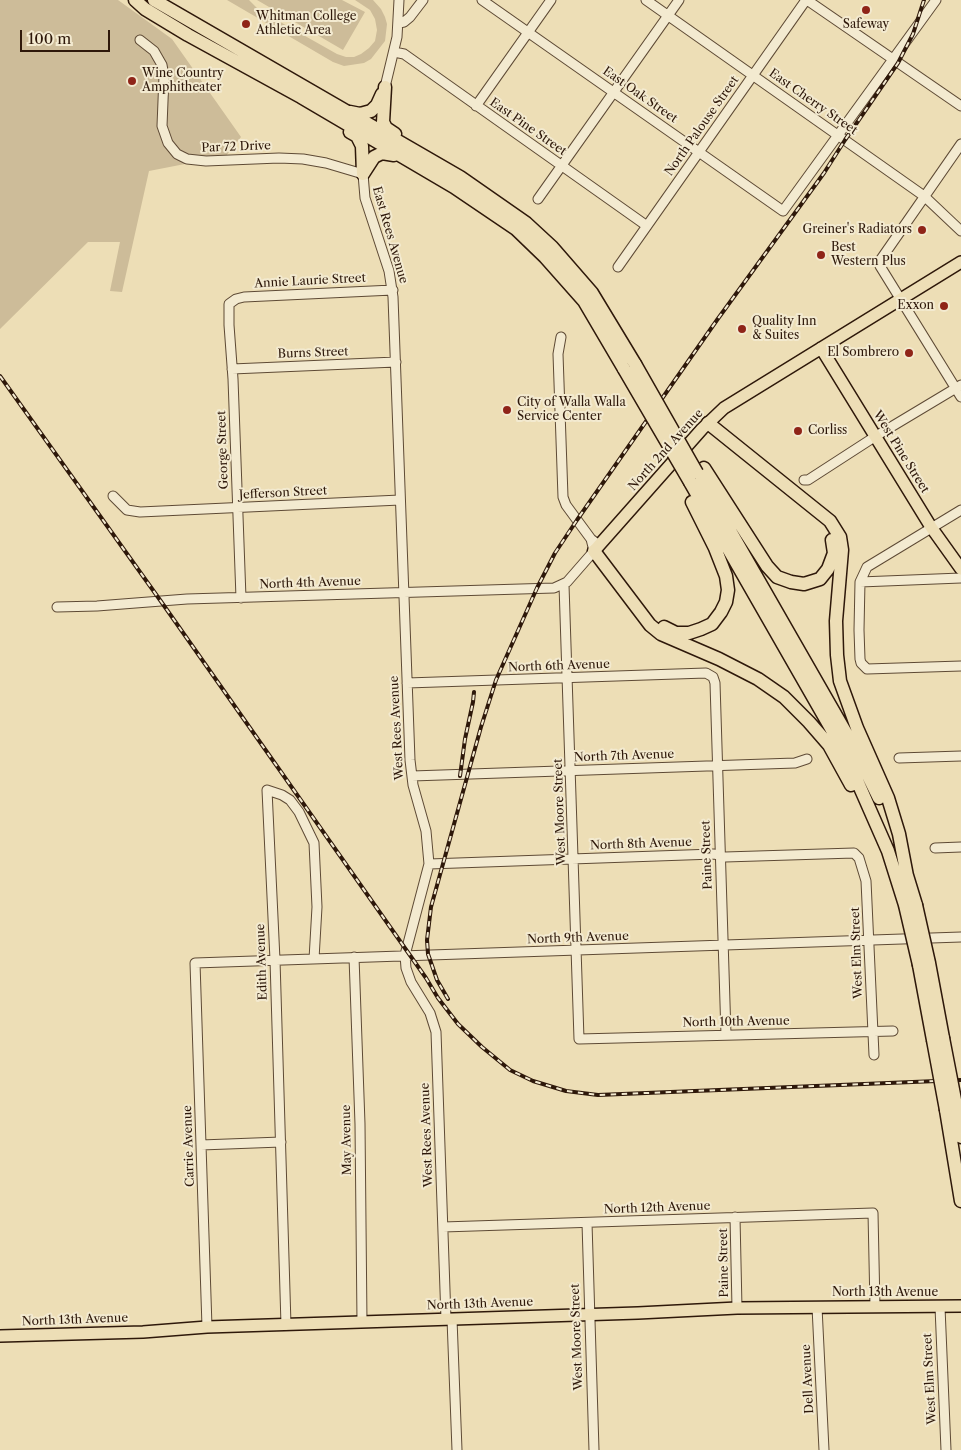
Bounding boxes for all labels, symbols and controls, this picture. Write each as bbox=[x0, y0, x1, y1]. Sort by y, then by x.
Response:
marker: Safeway bbox=[860, 4, 872, 16]
place label: Whitman College Athletic Area bbox=[256, 10, 357, 38]
marker: Whitman College Athletic Area bbox=[240, 18, 252, 30]
place label: Safeway bbox=[843, 18, 889, 32]
scale bar bbox=[22, 20, 112, 52]
text: 100 m bbox=[28, 29, 71, 48]
street label: East Oak Street bbox=[600, 64, 680, 126]
street label: East Cherry Street bbox=[766, 66, 860, 138]
place label: Wine Country Amphitheater bbox=[142, 67, 224, 95]
street label: North Palouse Street bbox=[662, 73, 742, 179]
marker: Wine Country Amphitheater bbox=[126, 75, 138, 87]
street label: East Pine Street bbox=[487, 95, 569, 159]
street label: Par 72 Drive bbox=[201, 139, 271, 155]
street label: East Rees Avenue bbox=[369, 185, 411, 285]
place label: Greiner's Radiators bbox=[803, 223, 912, 237]
marker: Greiner's Radiators bbox=[916, 224, 928, 236]
place label: Best Western Plus bbox=[831, 241, 906, 269]
marker: Best Western Plus bbox=[815, 249, 827, 261]
street label: Annie Laurie Street bbox=[254, 271, 366, 291]
place label: Exxon bbox=[897, 299, 934, 313]
marker: Exxon bbox=[938, 300, 950, 312]
place label: Quality Inn & Suites bbox=[752, 315, 817, 343]
marker: Quality Inn & Suites bbox=[736, 323, 748, 335]
street label: Burns Street bbox=[277, 345, 349, 361]
place label: El Sombrero bbox=[827, 346, 899, 360]
marker: El Sombrero bbox=[903, 347, 915, 359]
place label: City of Walla Walla Service Center bbox=[517, 396, 626, 424]
marker: City of Walla Walla Service Center bbox=[501, 404, 513, 416]
street label: North 2nd Avenue bbox=[626, 406, 706, 494]
street label: West Pine Street bbox=[870, 408, 932, 496]
street label: George Street bbox=[214, 410, 232, 490]
place label: Corliss bbox=[808, 424, 847, 438]
marker: Corliss bbox=[792, 425, 804, 437]
street label: Jefferson Street bbox=[239, 484, 327, 502]
street label: North 4th Avenue bbox=[259, 574, 361, 592]
street label: North 6th Avenue bbox=[508, 657, 610, 675]
street label: West Rees Avenue bbox=[387, 675, 407, 781]
street label: North 7th Avenue bbox=[574, 747, 674, 765]
street label: West Moore Street bbox=[551, 758, 569, 866]
street label: Paine Street bbox=[699, 820, 715, 890]
street label: North 8th Avenue bbox=[590, 835, 692, 853]
street label: West Elm Street bbox=[848, 907, 866, 999]
street label: Edith Avenue bbox=[253, 923, 271, 1001]
street label: North 9th Avenue bbox=[527, 929, 629, 947]
street label: North 10th Avenue bbox=[682, 1014, 790, 1030]
street label: West Rees Avenue bbox=[418, 1082, 436, 1188]
street label: Carrie Avenue bbox=[180, 1105, 198, 1187]
street label: May Avenue bbox=[339, 1105, 355, 1175]
street label: North 12th Avenue bbox=[604, 1199, 710, 1217]
street label: Paine Street bbox=[716, 1228, 732, 1298]
street label: West Moore Street bbox=[568, 1283, 586, 1391]
street label: North 13th Avenue bbox=[832, 1286, 938, 1300]
street label: North 13th Avenue bbox=[427, 1295, 533, 1313]
street label: North 13th Avenue bbox=[22, 1311, 128, 1329]
street label: West Elm Street bbox=[920, 1333, 940, 1425]
street label: Dell Avenue bbox=[799, 1344, 817, 1414]

